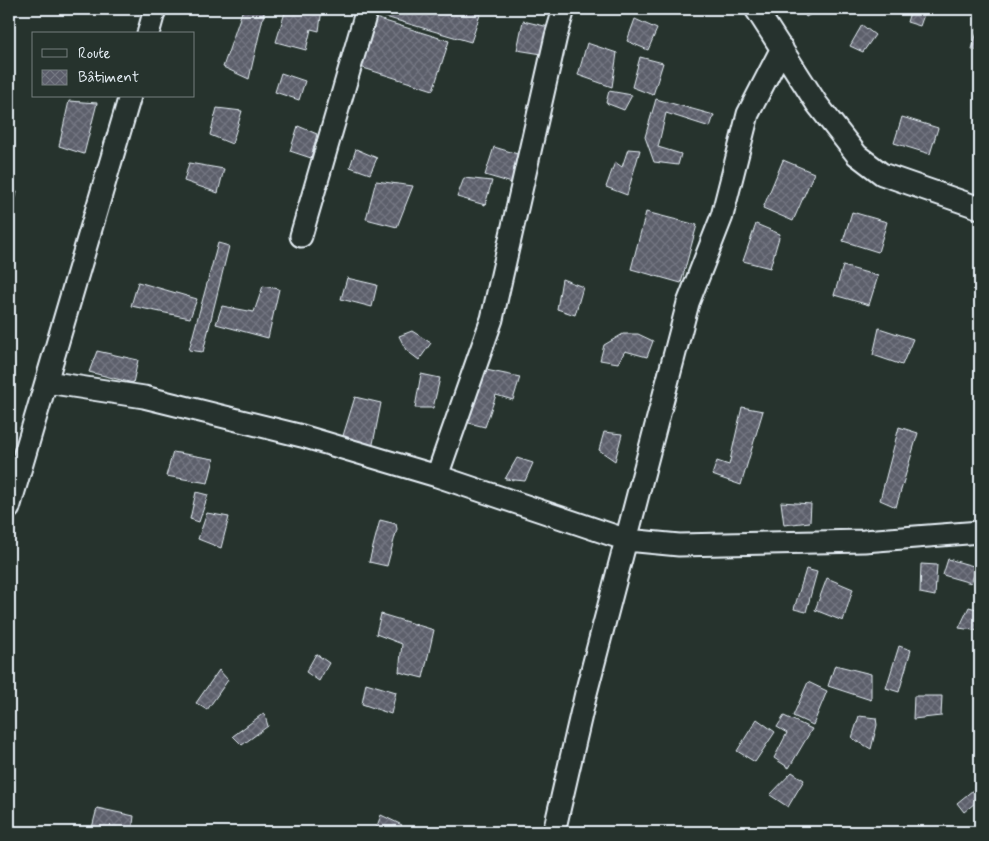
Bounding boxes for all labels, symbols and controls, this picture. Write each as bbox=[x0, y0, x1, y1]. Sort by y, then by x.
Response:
legend bbox=[32, 32, 195, 98]
text: Route bbox=[78, 44, 111, 64]
text: Bâtiment bbox=[78, 68, 139, 88]

